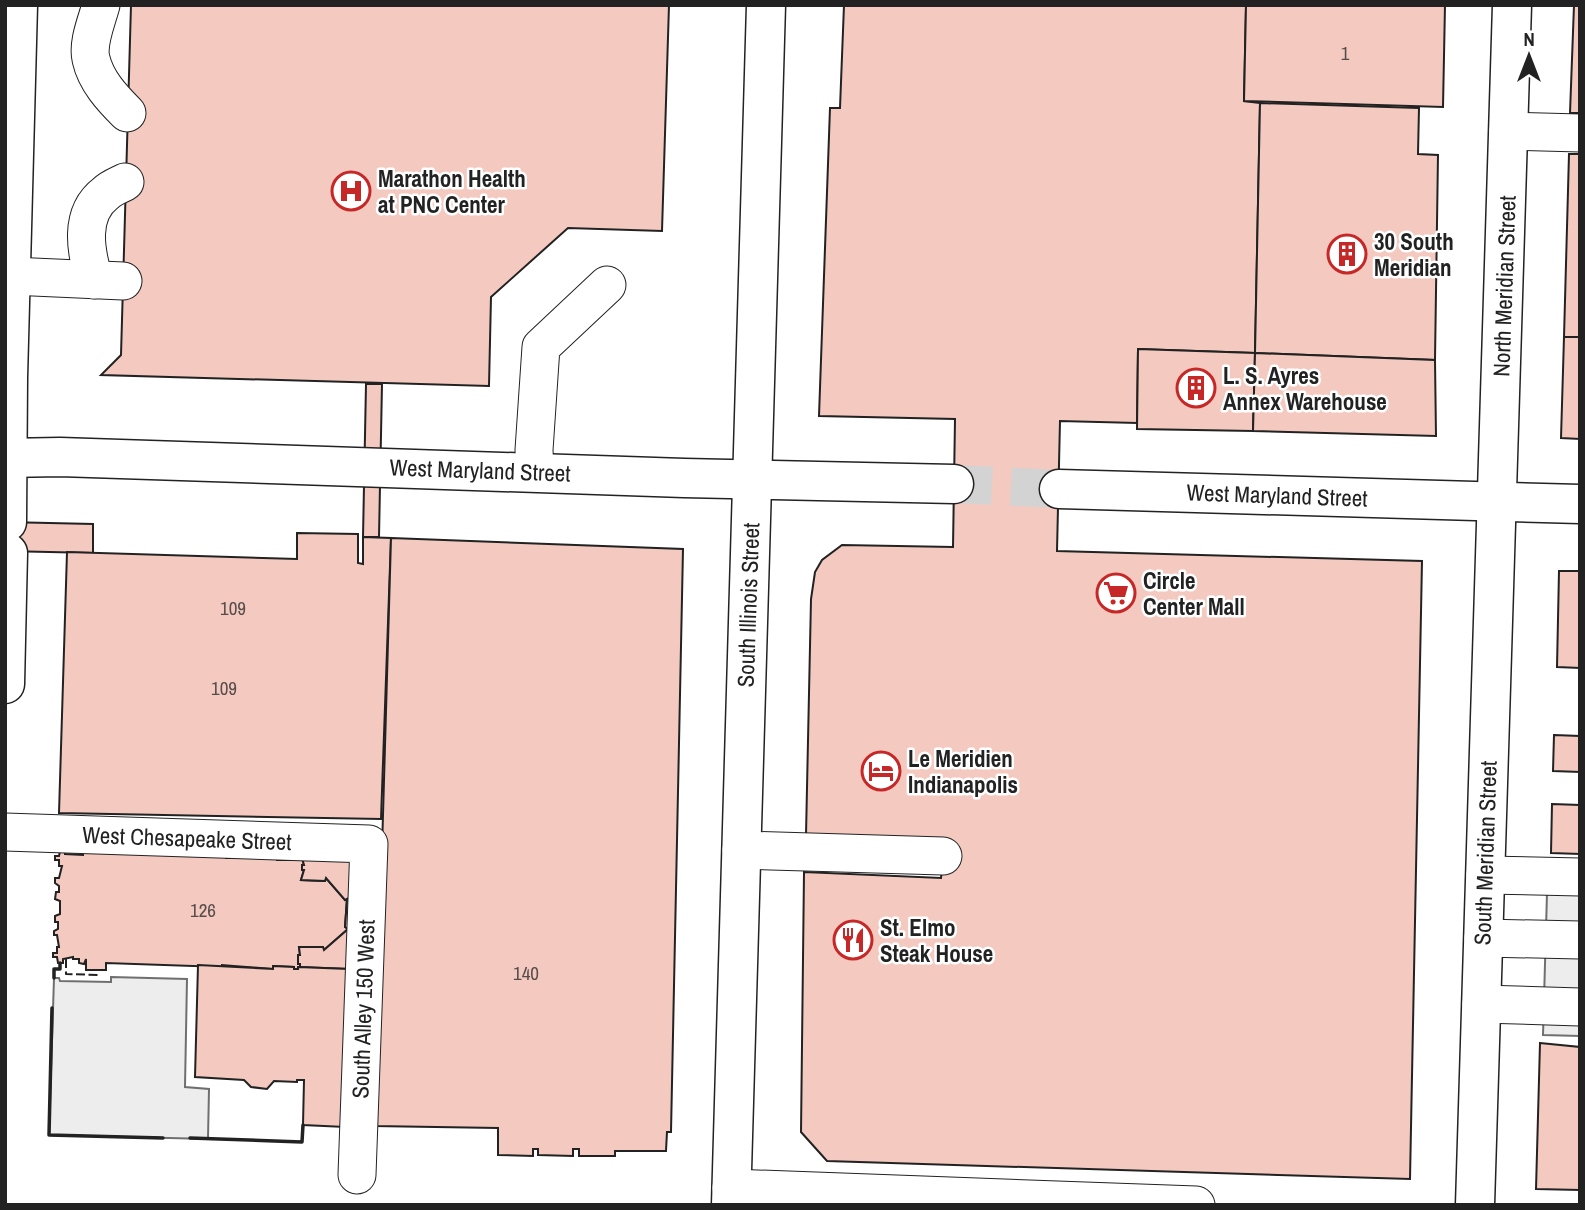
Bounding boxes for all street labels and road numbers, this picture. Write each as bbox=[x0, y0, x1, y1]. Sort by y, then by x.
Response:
street label: North Meridian Street bbox=[1485, 195, 1523, 377]
street label: West Maryland Street bbox=[389, 451, 571, 489]
street label: West Maryland Street bbox=[1186, 476, 1368, 514]
street label: South Illinois Street bbox=[730, 522, 766, 688]
street label: South Meridian Street bbox=[1466, 760, 1504, 946]
street label: West Chesapeake Street bbox=[82, 819, 292, 857]
street label: South Alley 150 West bbox=[344, 919, 382, 1099]

